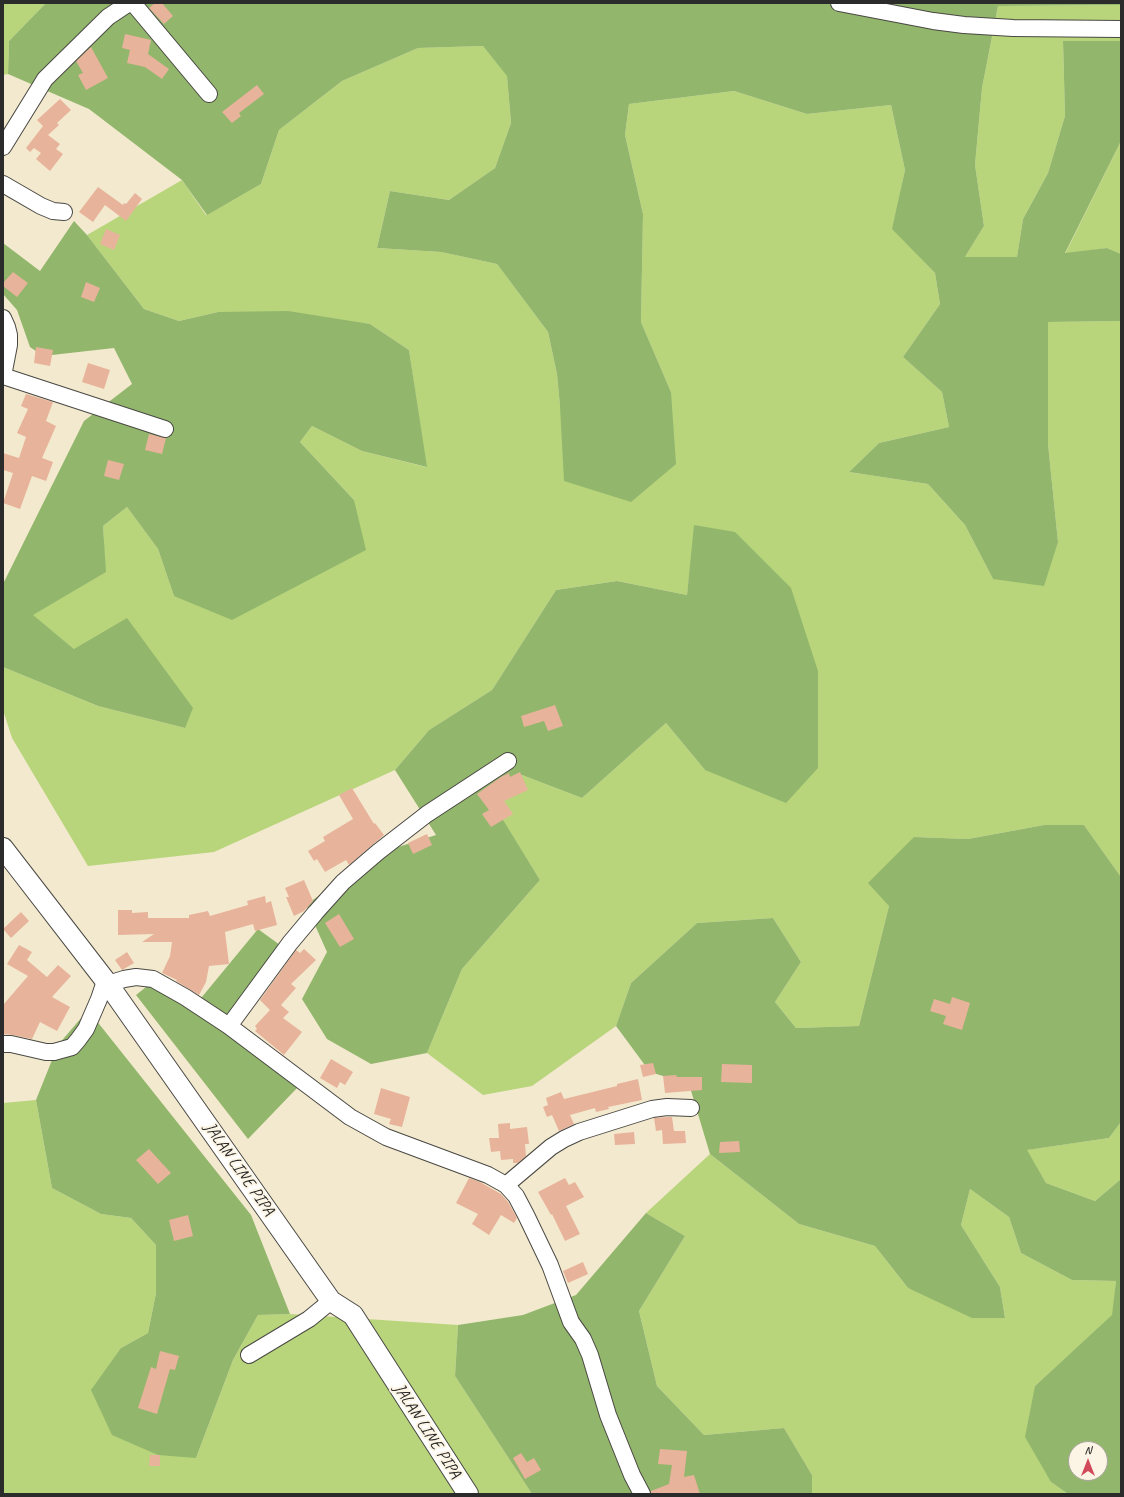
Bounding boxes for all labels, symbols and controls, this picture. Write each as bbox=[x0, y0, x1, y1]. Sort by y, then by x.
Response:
street label: JALAN LINE PIPA bbox=[199, 1118, 279, 1220]
street label: JALAN LINE PIPA bbox=[389, 1380, 465, 1482]
north arrow bbox=[1068, 1441, 1108, 1481]
text: N bbox=[1085, 1443, 1091, 1457]

